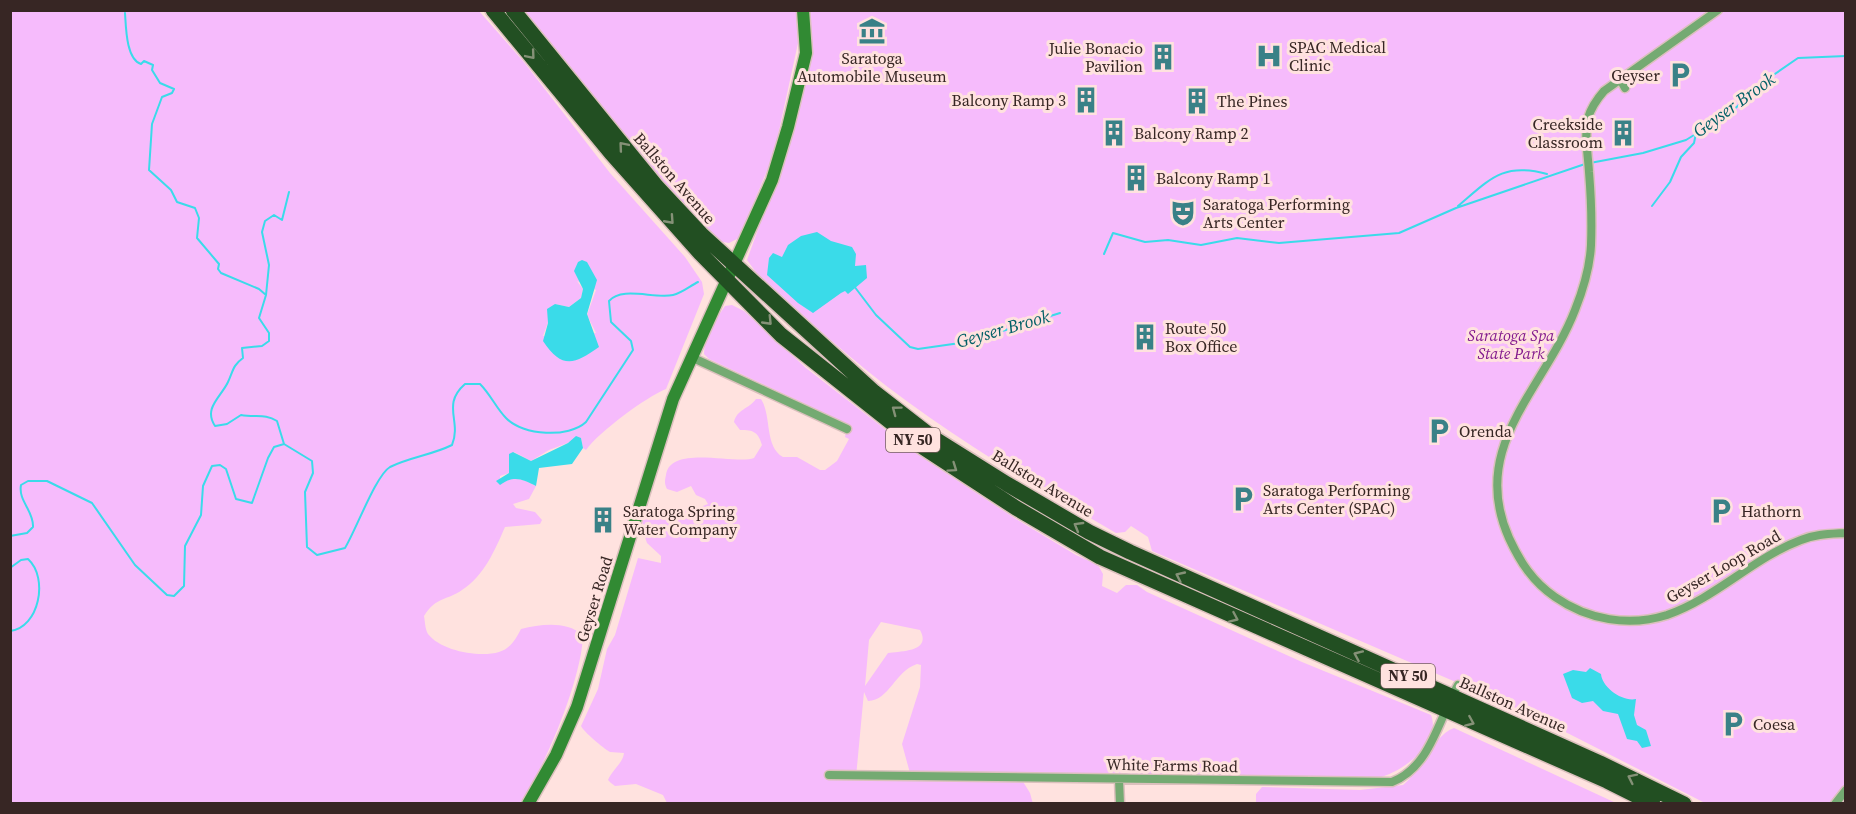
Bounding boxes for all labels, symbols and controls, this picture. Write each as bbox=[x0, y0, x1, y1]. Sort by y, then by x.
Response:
museum icon: Saratoga Automobile Museum bbox=[857, 16, 887, 46]
place label: SPAC Medical Clinic bbox=[1289, 36, 1386, 76]
place label: Julie Bonacio Pavilion bbox=[1048, 37, 1143, 77]
hospital icon: SPAC Medical Clinic bbox=[1254, 41, 1284, 71]
building icon: Julie Bonacio Pavilion bbox=[1148, 42, 1178, 72]
place label: Saratoga Automobile Museum bbox=[797, 47, 947, 87]
one-way arrow bbox=[523, 48, 534, 59]
parking icon: Geyser bbox=[1665, 60, 1695, 90]
place label: Geyser bbox=[1611, 64, 1660, 86]
water label: Geyser Brook bbox=[1687, 66, 1780, 143]
building icon: Balcony Ramp 3 bbox=[1071, 85, 1101, 115]
building icon: The Pines bbox=[1182, 86, 1212, 116]
place label: Balcony Ramp 3 bbox=[952, 89, 1066, 111]
place label: The Pines bbox=[1217, 90, 1287, 112]
place label: Creekside Classroom bbox=[1528, 113, 1603, 153]
building icon: Balcony Ramp 2 bbox=[1099, 118, 1129, 148]
building icon: Creekside Classroom bbox=[1608, 118, 1638, 148]
place label: Balcony Ramp 2 bbox=[1134, 122, 1248, 144]
street label: Ballston Avenue bbox=[629, 128, 721, 228]
one-way arrow bbox=[619, 142, 630, 153]
building icon: Balcony Ramp 1 bbox=[1121, 163, 1151, 193]
place label: Balcony Ramp 1 bbox=[1156, 167, 1270, 189]
place label: Saratoga Performing Arts Center bbox=[1203, 193, 1350, 233]
theatre icon: Saratoga Performing Arts Center bbox=[1168, 198, 1198, 228]
one-way arrow bbox=[663, 213, 674, 224]
water label: Geyser Brook bbox=[953, 303, 1053, 354]
one-way arrow bbox=[760, 314, 771, 325]
place label: Route 50 Box Office bbox=[1165, 317, 1238, 357]
building icon: Route 50 Box Office bbox=[1130, 322, 1160, 352]
park label: Saratoga Spa State Park bbox=[1468, 324, 1555, 364]
one-way arrow bbox=[892, 406, 903, 417]
parking icon: Orenda bbox=[1424, 416, 1454, 446]
place label: Orenda bbox=[1459, 420, 1513, 442]
road number: NY 50 bbox=[886, 428, 940, 452]
street label: Ballston Avenue bbox=[988, 444, 1098, 522]
one-way arrow bbox=[946, 461, 957, 472]
place label: Saratoga Performing Arts Center (SPAC) bbox=[1263, 479, 1410, 519]
parking icon: Saratoga Performing Arts Center (SPAC) bbox=[1228, 484, 1258, 514]
parking icon: Hathorn bbox=[1706, 496, 1736, 526]
place label: Saratoga Spring Water Company bbox=[623, 500, 738, 540]
place label: Hathorn bbox=[1741, 500, 1802, 522]
building icon: Saratoga Spring Water Company bbox=[588, 505, 618, 535]
one-way arrow bbox=[1074, 522, 1084, 533]
street label: Geyser Loop Road bbox=[1662, 524, 1784, 608]
street label: Geyser Road bbox=[570, 553, 618, 645]
one-way arrow bbox=[1175, 571, 1186, 583]
one-way arrow bbox=[1227, 610, 1238, 622]
one-way arrow bbox=[1353, 650, 1364, 662]
road number: NY 50 bbox=[1381, 664, 1435, 688]
street label: Ballston Avenue bbox=[1456, 671, 1570, 737]
parking icon: Coesa bbox=[1718, 709, 1748, 739]
place label: Coesa bbox=[1753, 713, 1796, 735]
one-way arrow bbox=[1464, 714, 1475, 726]
street label: White Farms Road bbox=[1106, 753, 1238, 777]
one-way arrow bbox=[1627, 774, 1638, 785]

